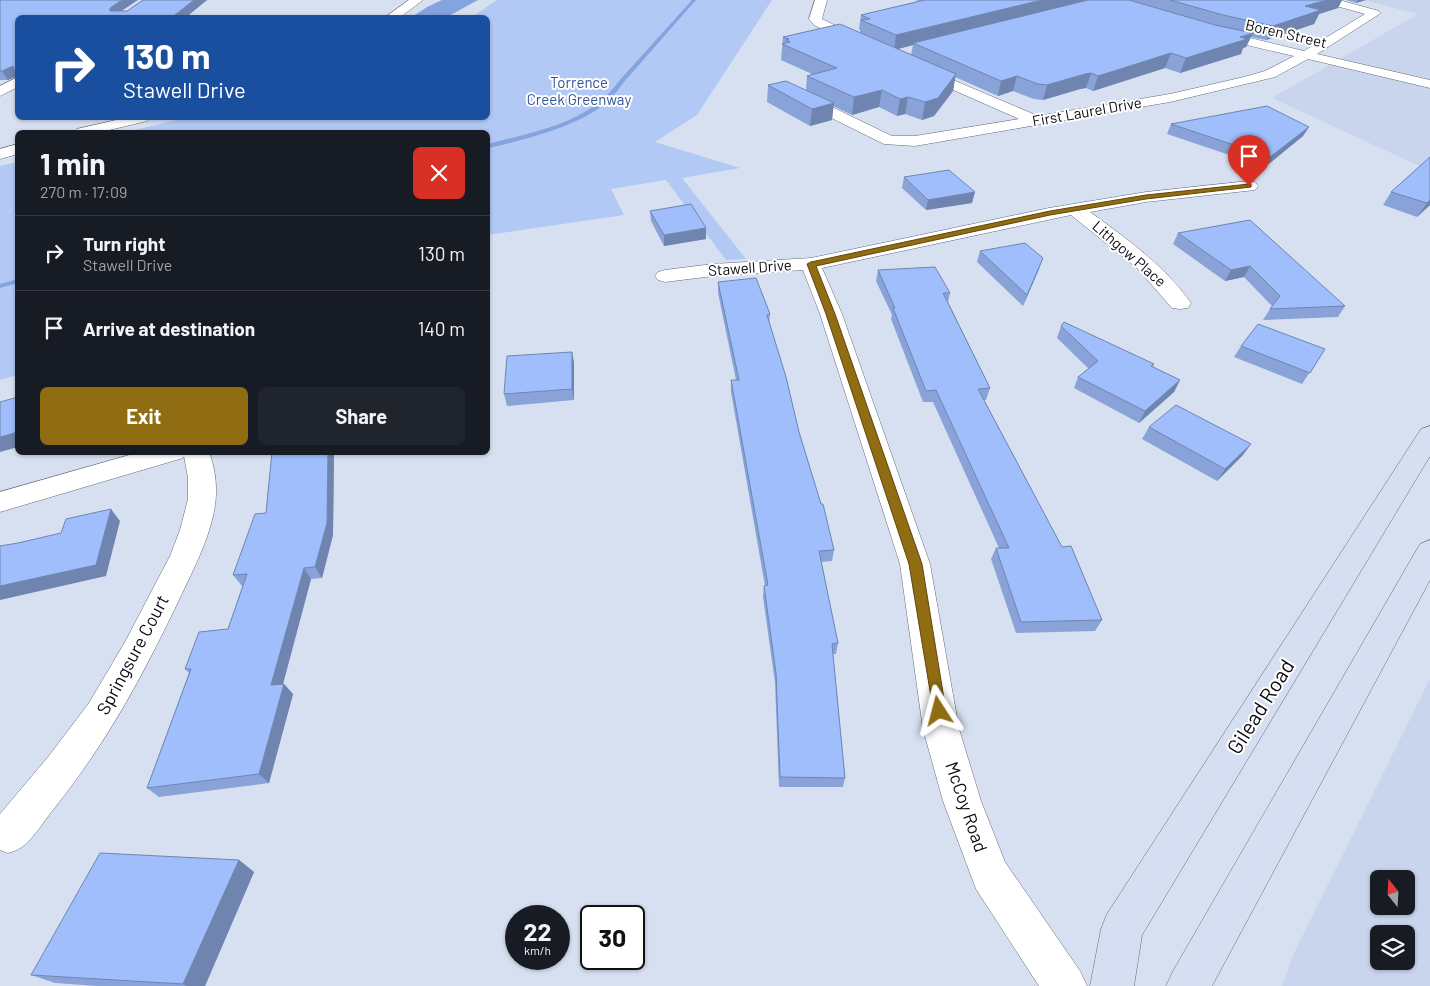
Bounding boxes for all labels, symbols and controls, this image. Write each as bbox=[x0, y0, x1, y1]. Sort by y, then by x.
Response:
street label: Boren Street bbox=[1244, 15, 1329, 51]
text: 130 m bbox=[123, 34, 210, 76]
icon: right bbox=[40, 35, 105, 100]
park label: Torrence Creek Greenway bbox=[527, 73, 631, 108]
text: Stawell Drive bbox=[123, 76, 246, 102]
street label: First Laurel Drive bbox=[1031, 93, 1143, 130]
pin bbox=[1228, 135, 1270, 186]
icon: arrive bbox=[1235, 142, 1263, 170]
text: 1 min bbox=[40, 145, 106, 181]
button: close bbox=[413, 147, 465, 199]
text: 270 m · 17:09 bbox=[40, 182, 127, 201]
street label: Lithgow Place bbox=[1089, 216, 1170, 290]
text: Turn right bbox=[83, 232, 165, 255]
icon: right bbox=[40, 239, 68, 267]
text: 130 m bbox=[418, 242, 465, 265]
text: Stawell Drive bbox=[83, 255, 172, 274]
street label: Stawell Drive bbox=[708, 255, 792, 279]
icon: arrive bbox=[40, 314, 68, 342]
text: Arrive at destination bbox=[83, 317, 255, 340]
text: 140 m bbox=[418, 317, 465, 340]
button: Exit bbox=[40, 387, 248, 445]
button: Share bbox=[258, 387, 465, 445]
street label: Springsure Court bbox=[91, 591, 173, 718]
street label: Gilead Road bbox=[1221, 654, 1299, 758]
position arrow bbox=[912, 684, 964, 736]
street label: McCoy Road bbox=[941, 759, 993, 855]
north arrow bbox=[1370, 870, 1415, 915]
map controls bbox=[1370, 870, 1415, 970]
speed limit sign: 30 bbox=[580, 905, 645, 970]
text: 22 bbox=[523, 916, 552, 946]
button: layers bbox=[1370, 925, 1415, 970]
text: km/h bbox=[524, 943, 551, 957]

